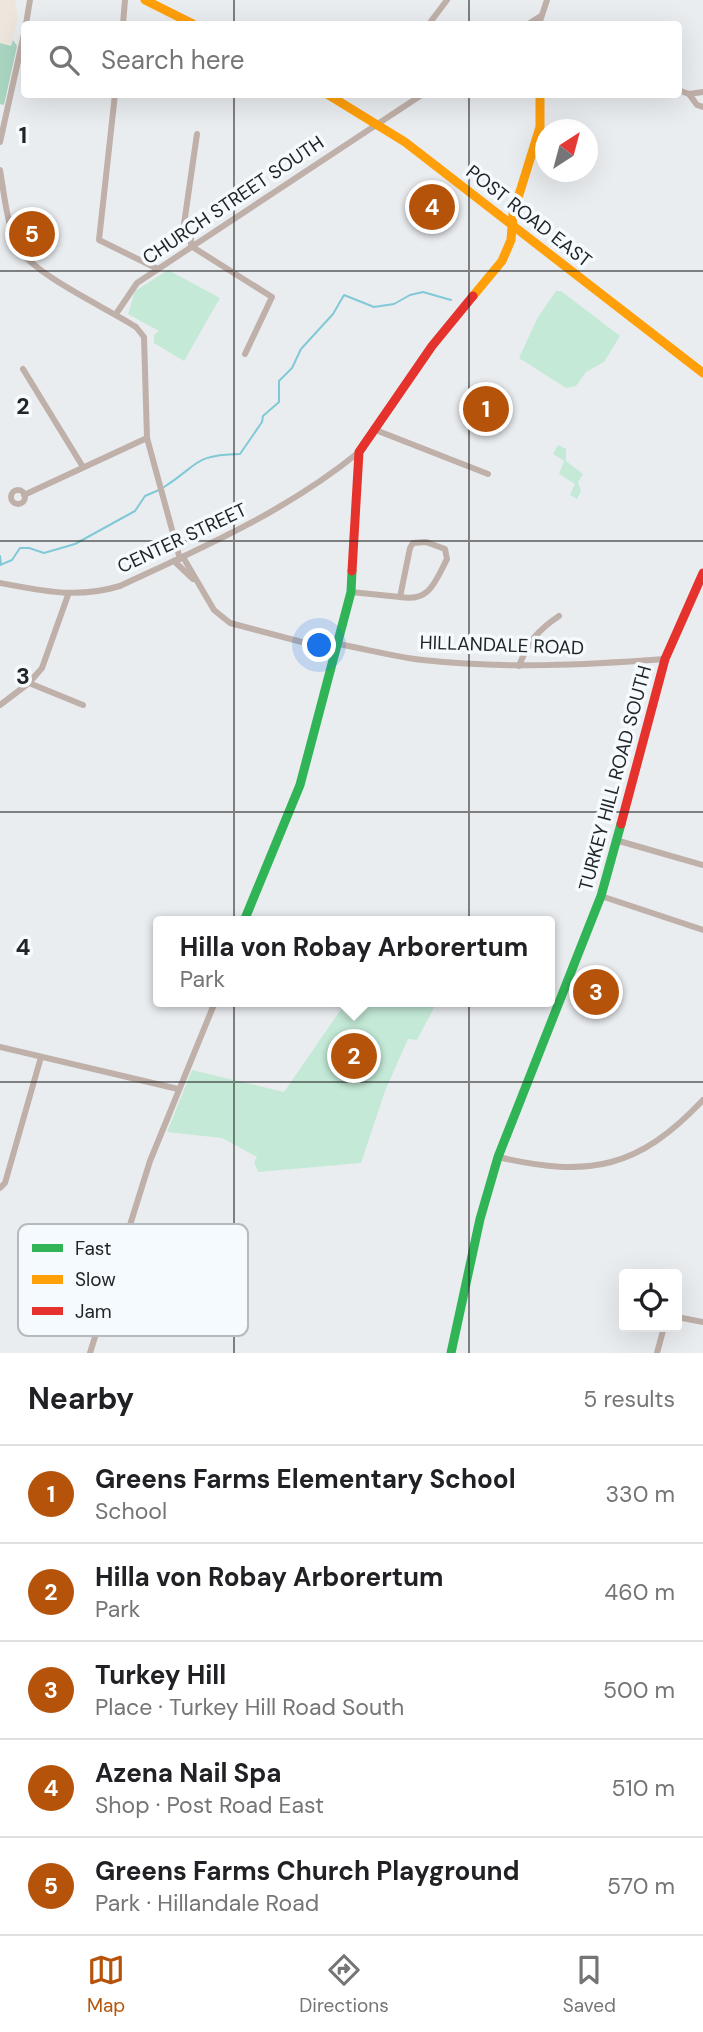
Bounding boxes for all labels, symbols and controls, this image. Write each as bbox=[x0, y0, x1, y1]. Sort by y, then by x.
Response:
search box bbox=[21, 21, 682, 98]
icon: search bbox=[45, 41, 83, 79]
text: Search here bbox=[101, 43, 244, 77]
north arrow bbox=[535, 119, 598, 182]
text: 1 bbox=[19, 120, 27, 150]
street label: CHURCH STREET SOUTH bbox=[138, 130, 328, 270]
street label: POST ROAD EAST bbox=[461, 159, 597, 273]
pin: 4 bbox=[409, 181, 455, 233]
pin: 5 bbox=[9, 208, 55, 260]
pin: 1 bbox=[463, 383, 509, 435]
text: 2 bbox=[16, 391, 30, 421]
street label: CENTER STREET bbox=[113, 497, 251, 579]
your location bbox=[302, 628, 336, 662]
street label: HILLANDALE ROAD bbox=[419, 630, 585, 660]
text: 3 bbox=[16, 661, 30, 691]
street label: TURKEY HILL ROAD SOUTH bbox=[573, 663, 657, 893]
popup bbox=[153, 916, 555, 1007]
text: Hilla von Robay Arborertum bbox=[180, 930, 528, 964]
text: 4 bbox=[16, 932, 31, 962]
text: Park bbox=[180, 964, 225, 994]
pin: 3 bbox=[573, 966, 619, 1018]
pin: 2 bbox=[331, 1030, 377, 1082]
legend bbox=[18, 1224, 248, 1336]
text: Fast bbox=[75, 1236, 111, 1261]
text: Slow bbox=[75, 1267, 116, 1292]
map controls bbox=[619, 1269, 682, 1332]
button: locate bbox=[619, 1269, 682, 1332]
text: Jam bbox=[75, 1299, 112, 1324]
text: Nearby bbox=[28, 1379, 134, 1418]
text: 5 results bbox=[583, 1384, 675, 1414]
text: Greens Farms Elementary School bbox=[95, 1462, 516, 1496]
text: 1 bbox=[47, 1479, 55, 1509]
text: 330 m bbox=[605, 1479, 675, 1509]
text: School bbox=[95, 1496, 167, 1526]
text: Hilla von Robay Arborertum bbox=[95, 1560, 444, 1594]
text: 2 bbox=[44, 1577, 58, 1607]
text: 460 m bbox=[604, 1577, 675, 1607]
text: Park bbox=[95, 1594, 140, 1624]
text: Turkey Hill bbox=[95, 1658, 226, 1692]
text: 3 bbox=[44, 1675, 58, 1705]
text: 500 m bbox=[603, 1675, 675, 1705]
text: Place · Turkey Hill Road South bbox=[95, 1692, 404, 1722]
text: Azena Nail Spa bbox=[95, 1756, 282, 1790]
text: 4 bbox=[44, 1773, 58, 1803]
text: 510 m bbox=[611, 1773, 675, 1803]
text: Shop · Post Road East bbox=[95, 1790, 324, 1820]
text: Greens Farms Church Playground bbox=[95, 1854, 520, 1888]
text: 5 bbox=[44, 1871, 58, 1901]
text: 570 m bbox=[607, 1871, 675, 1901]
text: Park · Hillandale Road bbox=[95, 1888, 319, 1918]
tab: Map bbox=[87, 1951, 125, 2018]
tab: Directions bbox=[299, 1951, 389, 2018]
tab: Saved bbox=[563, 1951, 616, 2018]

